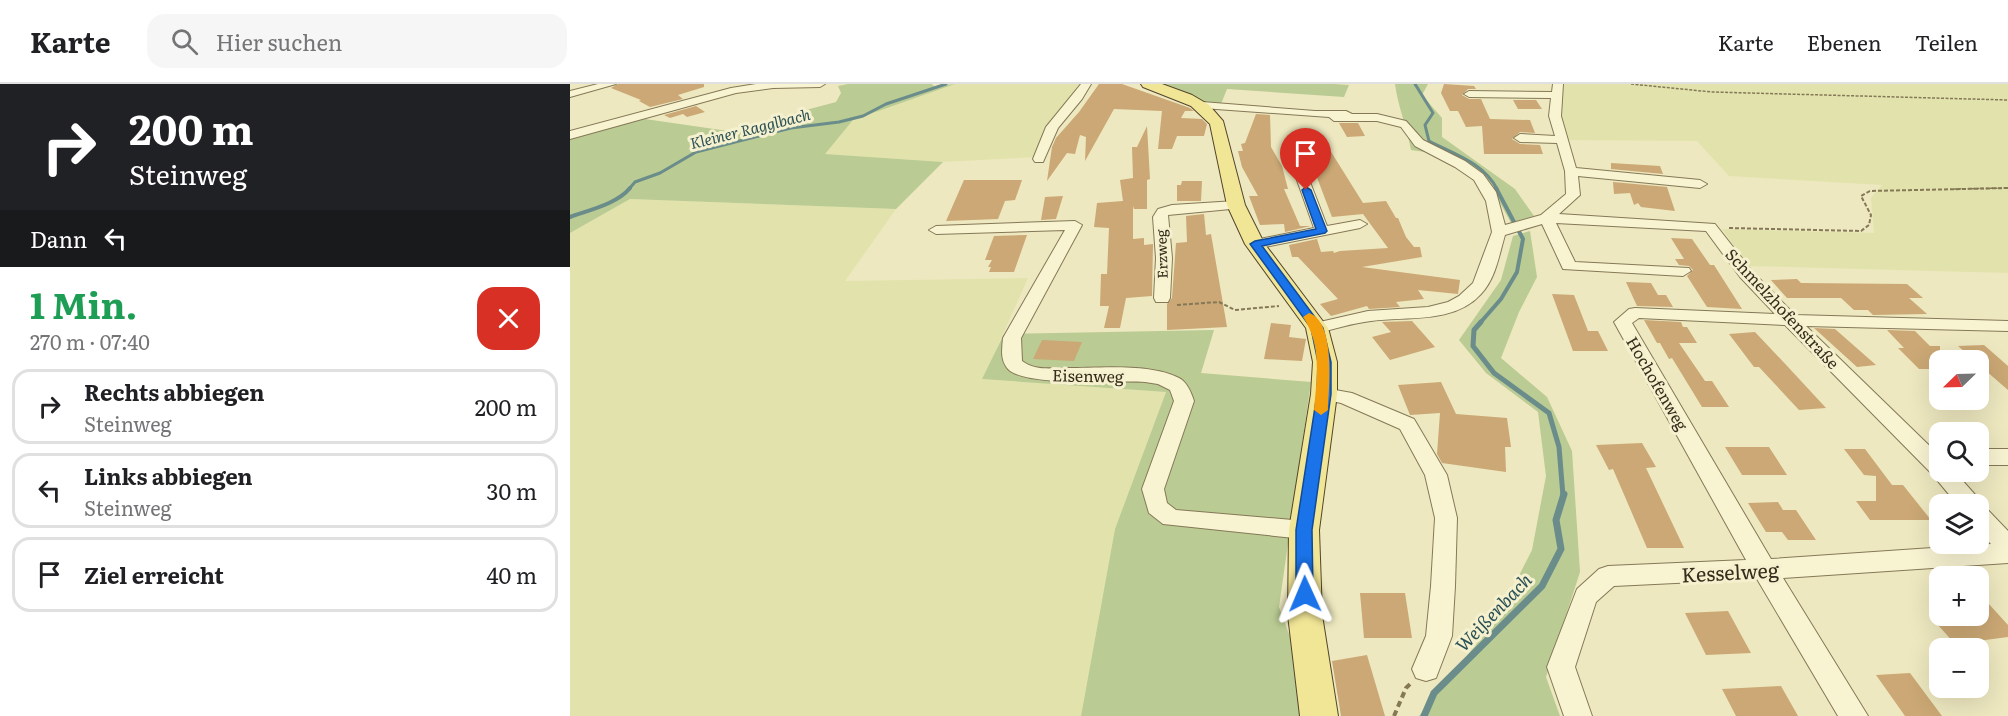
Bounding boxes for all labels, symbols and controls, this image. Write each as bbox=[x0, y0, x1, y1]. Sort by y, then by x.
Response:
search box bbox=[147, 14, 567, 68]
text: Karte bbox=[30, 20, 111, 62]
icon: search bbox=[168, 25, 201, 58]
text: Hier suchen bbox=[216, 25, 342, 58]
text: Karte bbox=[1718, 26, 1774, 57]
text: Ebenen bbox=[1807, 26, 1882, 57]
text: Teilen bbox=[1915, 26, 1978, 57]
text: 200 m bbox=[129, 96, 254, 158]
water label: Kleiner Ragglbach bbox=[687, 102, 813, 154]
icon: right bbox=[30, 108, 108, 186]
pin bbox=[1280, 128, 1331, 190]
icon: arrive bbox=[1289, 137, 1322, 170]
text: Steinweg bbox=[129, 153, 247, 193]
text: Dann bbox=[30, 222, 87, 255]
icon: left bbox=[99, 222, 132, 255]
street label: Erzweg bbox=[1150, 229, 1172, 279]
street label: Schmelzhofenstraße bbox=[1721, 242, 1845, 374]
text: 1 Min. bbox=[30, 277, 137, 330]
button: close bbox=[477, 287, 540, 350]
text: 270 m · 07:40 bbox=[30, 326, 150, 356]
street label: Hochofenweg bbox=[1621, 331, 1695, 435]
north arrow bbox=[1929, 350, 1989, 410]
map controls bbox=[1929, 350, 1989, 698]
street label: Eisenweg bbox=[1052, 362, 1124, 388]
text: Rechts abbiegen bbox=[84, 375, 264, 408]
icon: right bbox=[33, 390, 66, 423]
text: 200 m bbox=[475, 390, 537, 423]
text: Steinweg bbox=[84, 408, 172, 438]
button: search bbox=[1929, 422, 1989, 482]
text: Links abbiegen bbox=[84, 459, 253, 492]
icon: left bbox=[33, 474, 66, 507]
text: 30 m bbox=[487, 474, 537, 507]
text: Steinweg bbox=[84, 492, 172, 522]
button: layers bbox=[1929, 494, 1989, 554]
street label: Kesselweg bbox=[1680, 553, 1780, 589]
icon: arrive bbox=[33, 558, 66, 591]
text: Ziel erreicht bbox=[84, 558, 224, 591]
text: 40 m bbox=[486, 558, 537, 591]
position arrow bbox=[1273, 562, 1337, 626]
water label: Weißenbach bbox=[1448, 566, 1538, 657]
button: + bbox=[1929, 566, 1989, 626]
button: − bbox=[1929, 638, 1989, 698]

